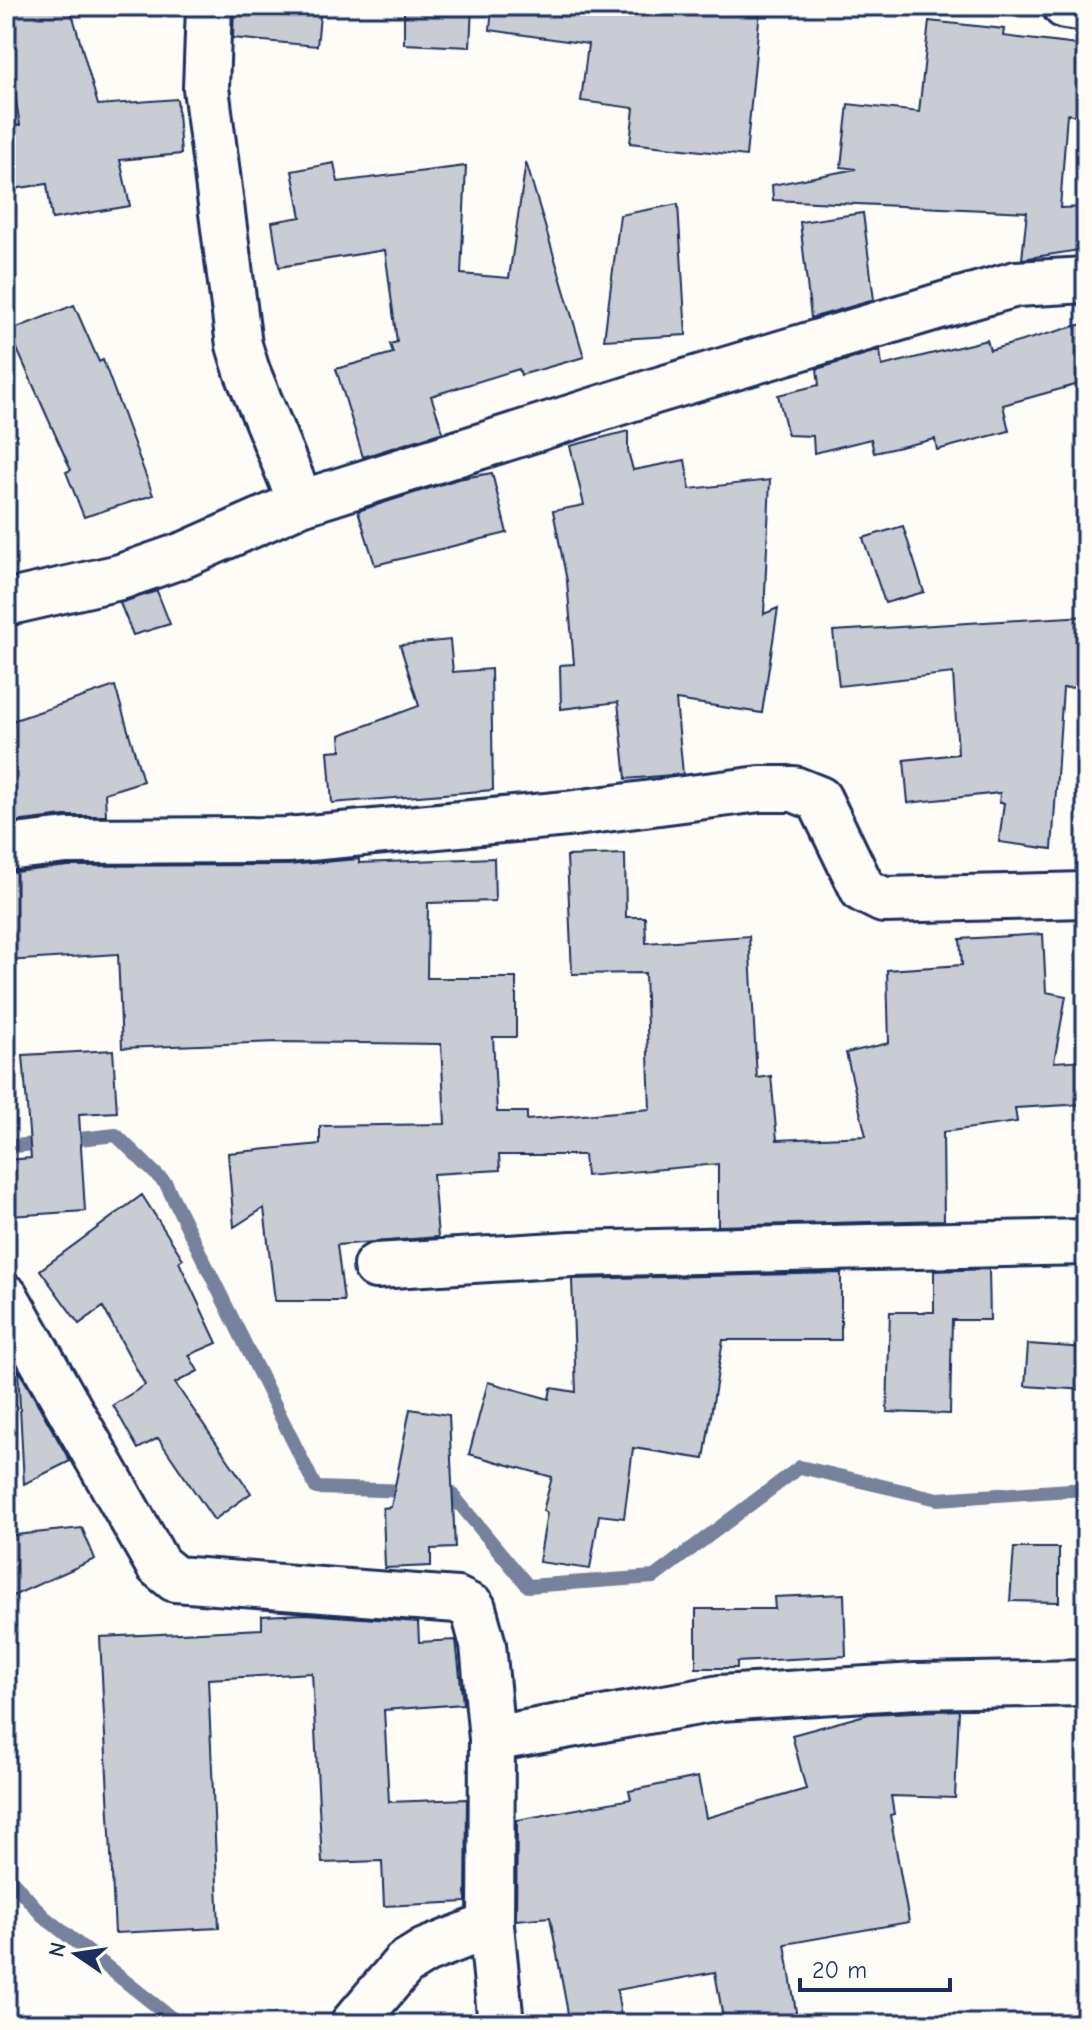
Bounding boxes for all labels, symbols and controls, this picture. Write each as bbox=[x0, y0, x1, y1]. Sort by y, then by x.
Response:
north arrow bbox=[36, 1914, 116, 1994]
text: N bbox=[43, 1940, 72, 1960]
scale bar bbox=[800, 1942, 950, 1992]
text: 20 m bbox=[812, 1956, 867, 1984]

